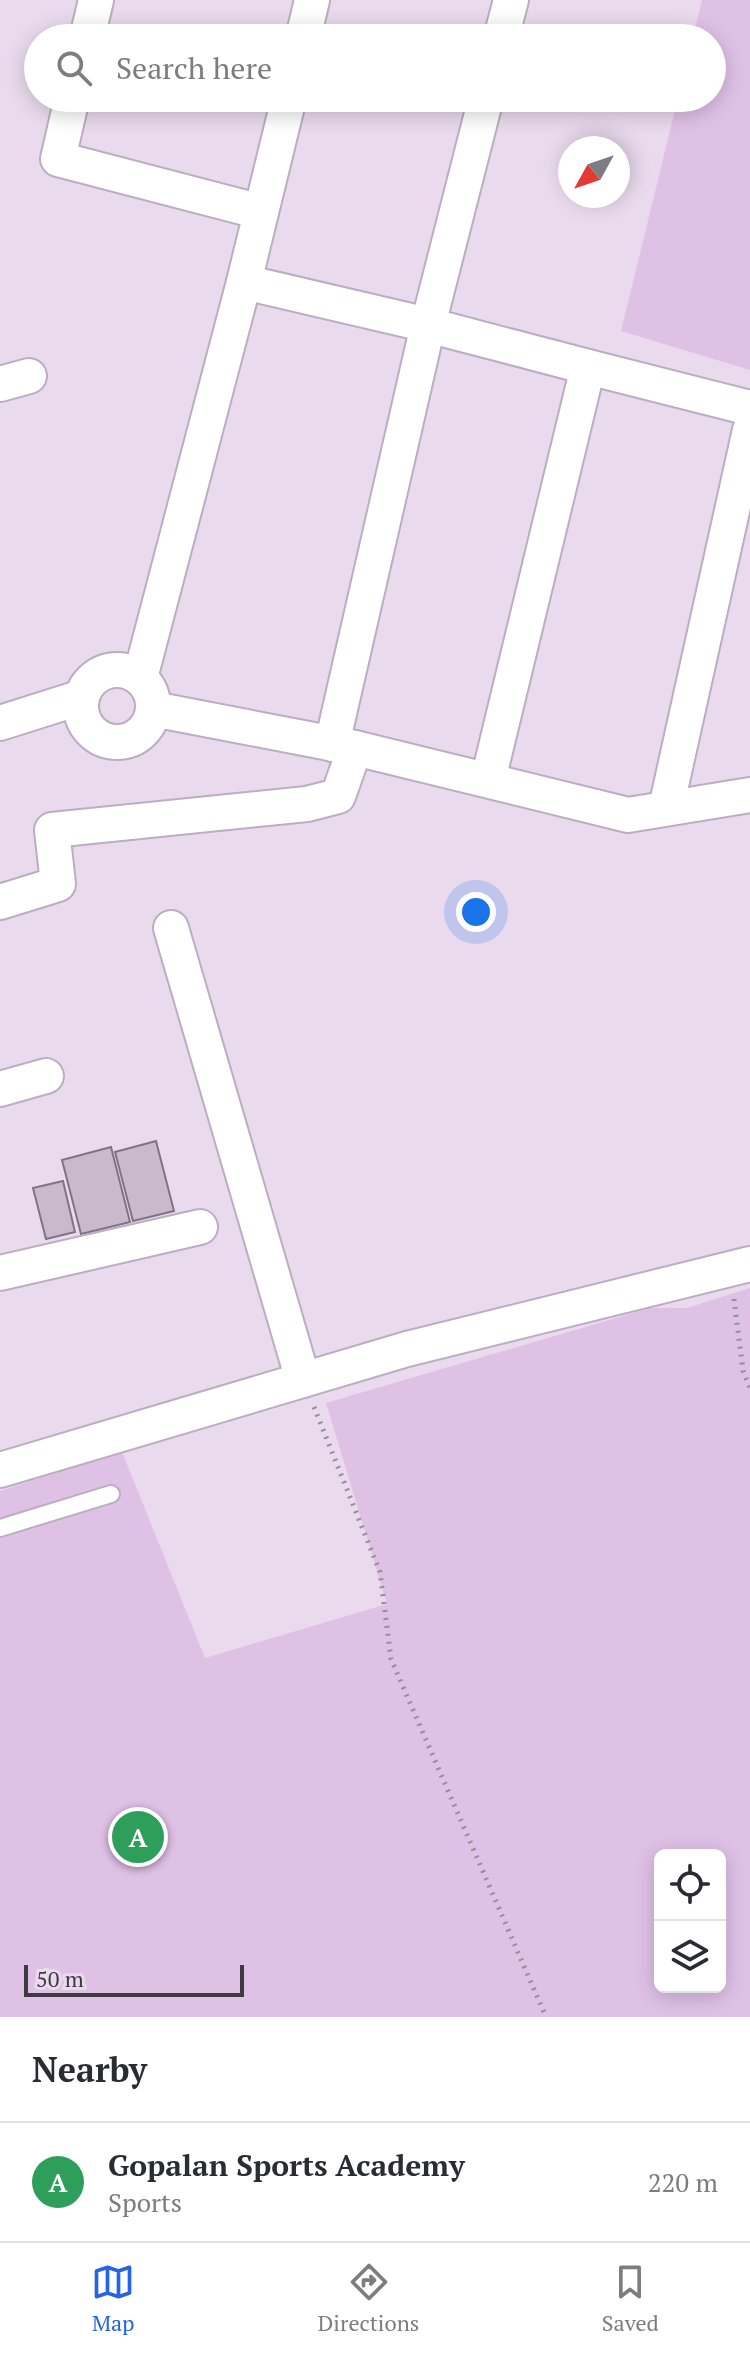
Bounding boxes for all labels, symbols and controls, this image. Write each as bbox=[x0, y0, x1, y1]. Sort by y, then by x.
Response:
search box bbox=[24, 24, 726, 112]
icon: search bbox=[52, 46, 96, 90]
text: Search here bbox=[116, 48, 272, 88]
north arrow bbox=[558, 136, 630, 208]
your location bbox=[456, 892, 496, 932]
pin: A bbox=[112, 1807, 164, 1867]
map controls bbox=[654, 1849, 726, 1993]
button: locate bbox=[654, 1849, 726, 1921]
button: layers bbox=[654, 1921, 726, 1993]
scale bar bbox=[24, 1961, 244, 1997]
text: 50 m bbox=[36, 1964, 84, 1993]
text: Nearby bbox=[32, 2047, 147, 2092]
text: Gopalan Sports Academy bbox=[108, 2145, 465, 2185]
text: A bbox=[49, 2165, 67, 2199]
text: 220 m bbox=[648, 2165, 718, 2199]
text: Sports bbox=[108, 2185, 182, 2219]
tab: Map bbox=[91, 2260, 135, 2337]
tab: Directions bbox=[318, 2260, 419, 2337]
tab: Saved bbox=[602, 2260, 659, 2337]

